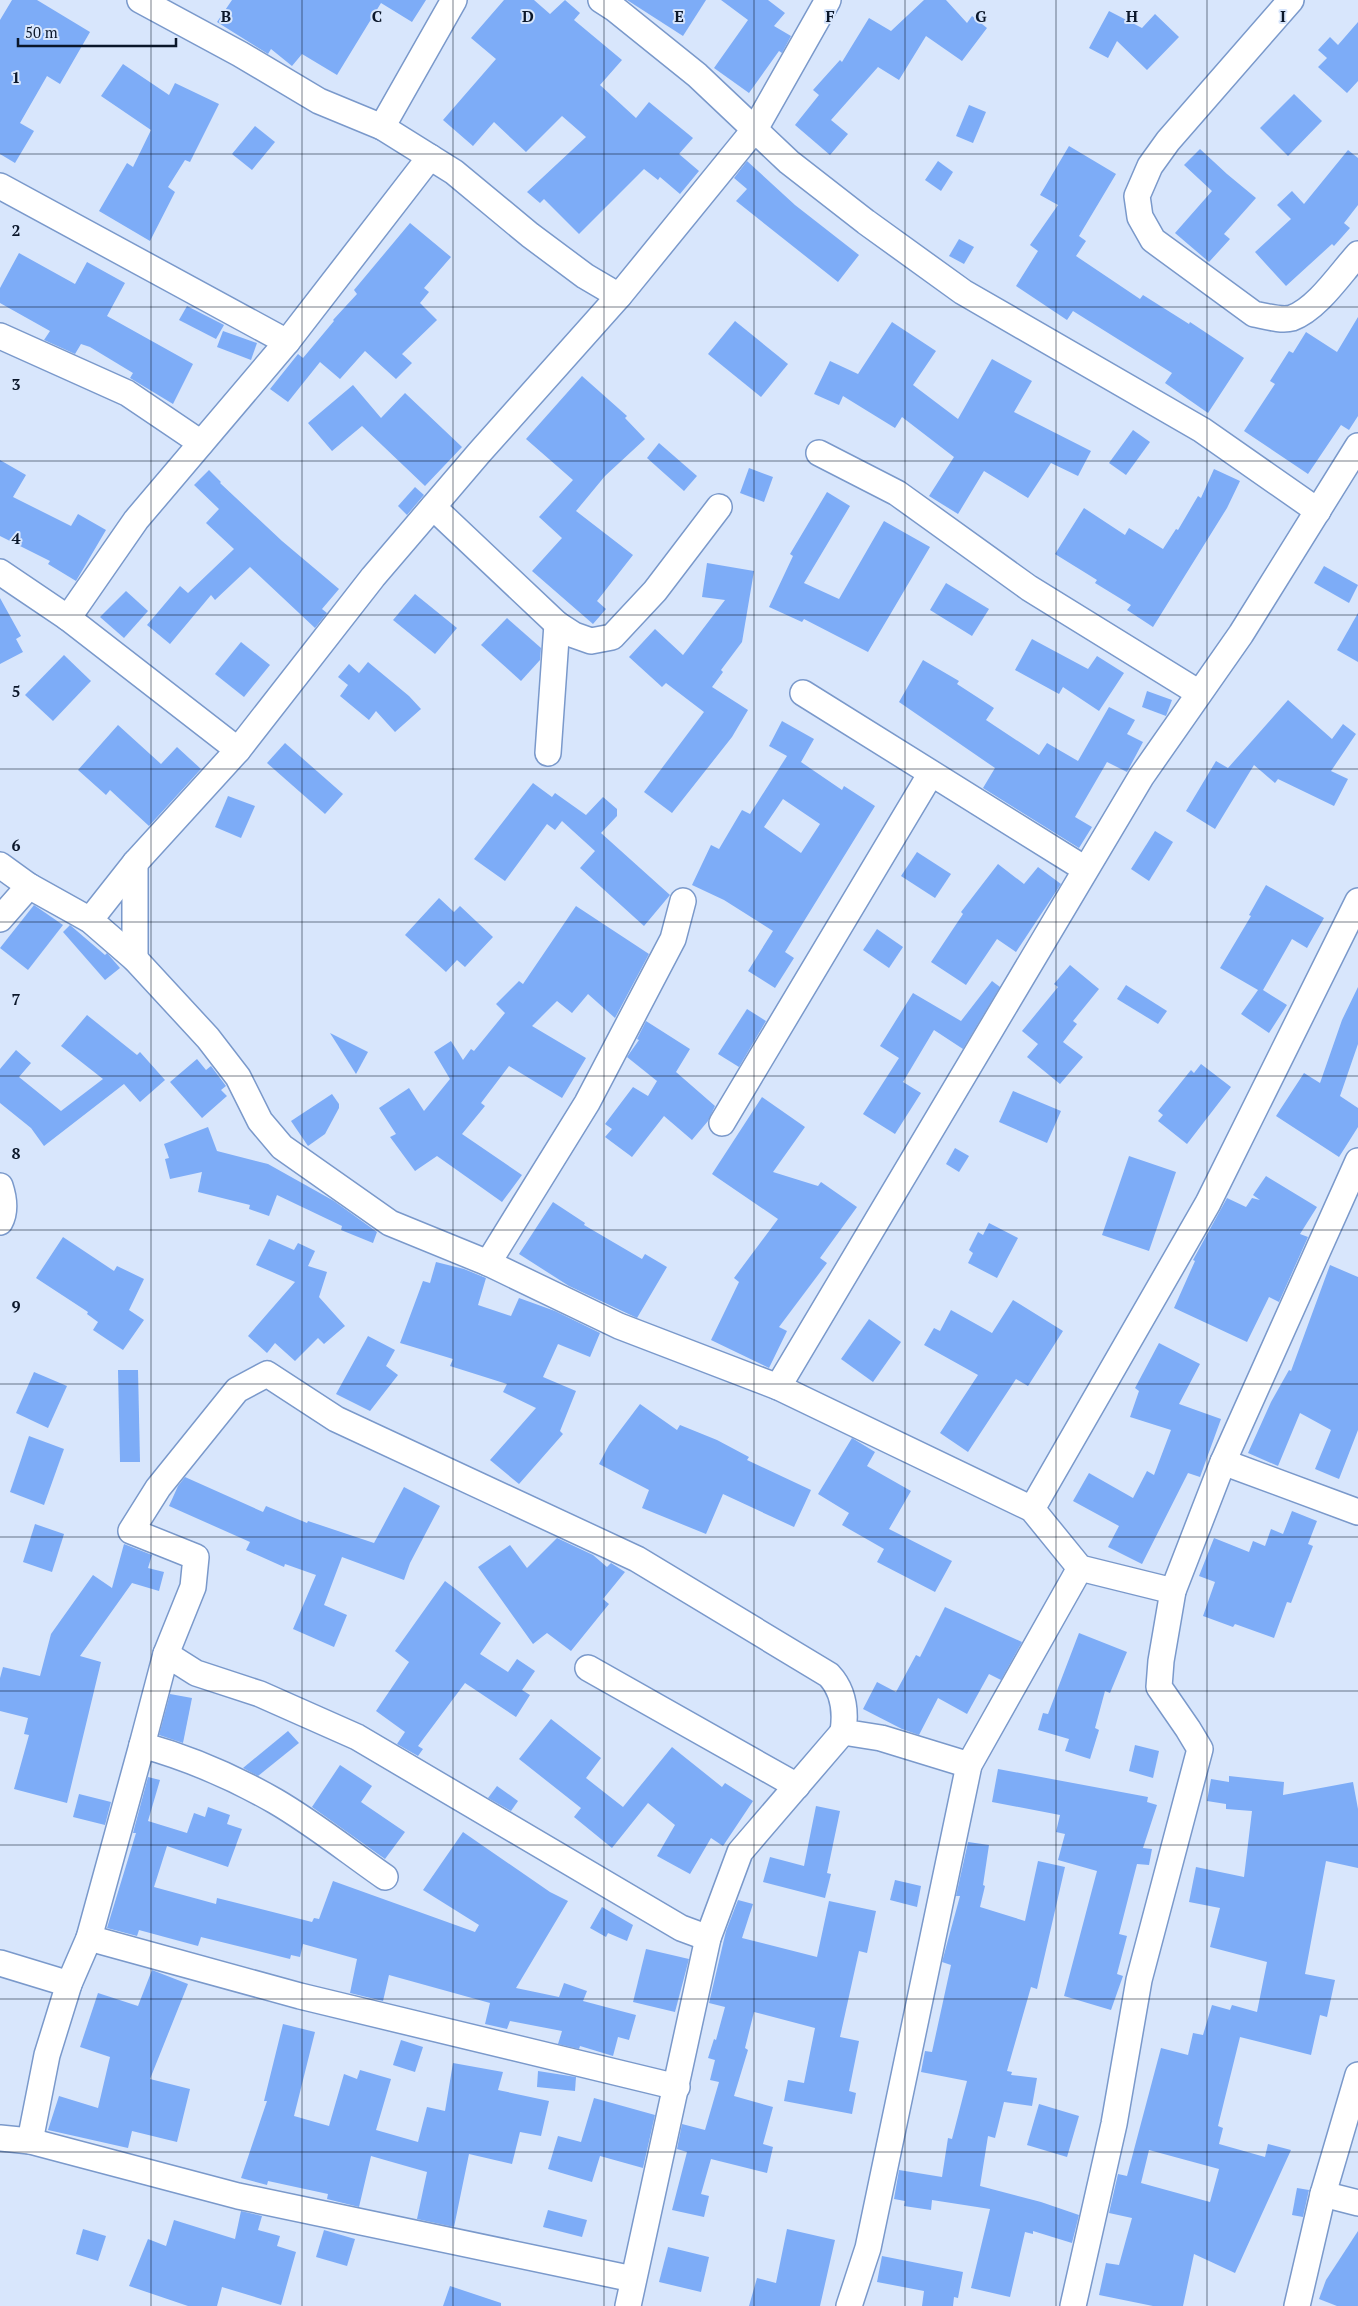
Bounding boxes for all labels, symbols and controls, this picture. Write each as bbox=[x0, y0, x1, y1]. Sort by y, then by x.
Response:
text: B bbox=[221, 5, 231, 27]
text: C bbox=[372, 5, 382, 27]
text: D bbox=[522, 5, 534, 27]
text: E bbox=[674, 5, 684, 27]
text: F bbox=[825, 5, 835, 27]
text: G bbox=[975, 5, 987, 27]
text: H bbox=[1126, 5, 1138, 27]
text: I bbox=[1280, 5, 1286, 27]
scale bar bbox=[18, 15, 175, 47]
text: 50 m bbox=[25, 22, 58, 42]
text: 1 bbox=[11, 66, 21, 88]
text: 2 bbox=[11, 219, 21, 241]
text: 3 bbox=[11, 373, 21, 395]
text: 4 bbox=[11, 527, 21, 549]
text: 5 bbox=[11, 680, 21, 702]
text: 6 bbox=[11, 834, 21, 856]
text: 7 bbox=[11, 988, 21, 1010]
text: 8 bbox=[11, 1142, 21, 1164]
text: 9 bbox=[11, 1295, 21, 1317]

